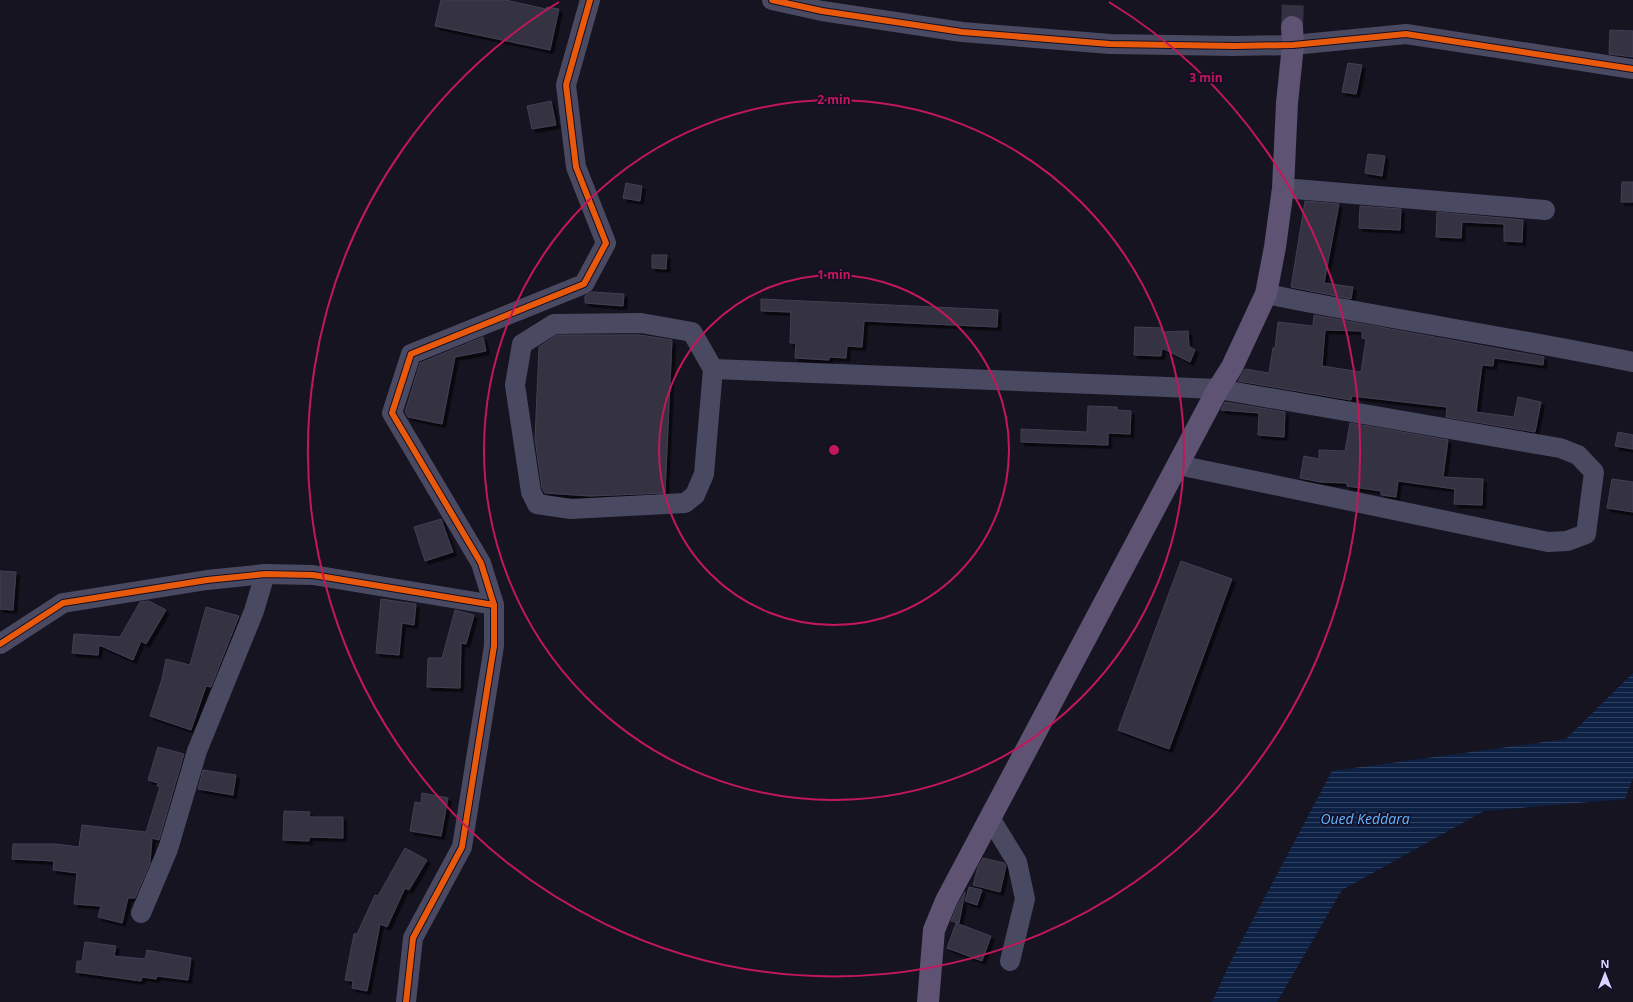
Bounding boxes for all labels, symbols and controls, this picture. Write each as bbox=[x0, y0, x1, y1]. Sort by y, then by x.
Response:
text: 3 min bbox=[1189, 69, 1223, 86]
text: 2 min bbox=[817, 91, 851, 108]
text: 1 min bbox=[817, 266, 851, 283]
centre of rings bbox=[827, 443, 841, 457]
water label: Oued Keddara bbox=[1320, 809, 1410, 828]
north arrow bbox=[1585, 954, 1625, 994]
text: N bbox=[1601, 956, 1609, 971]

